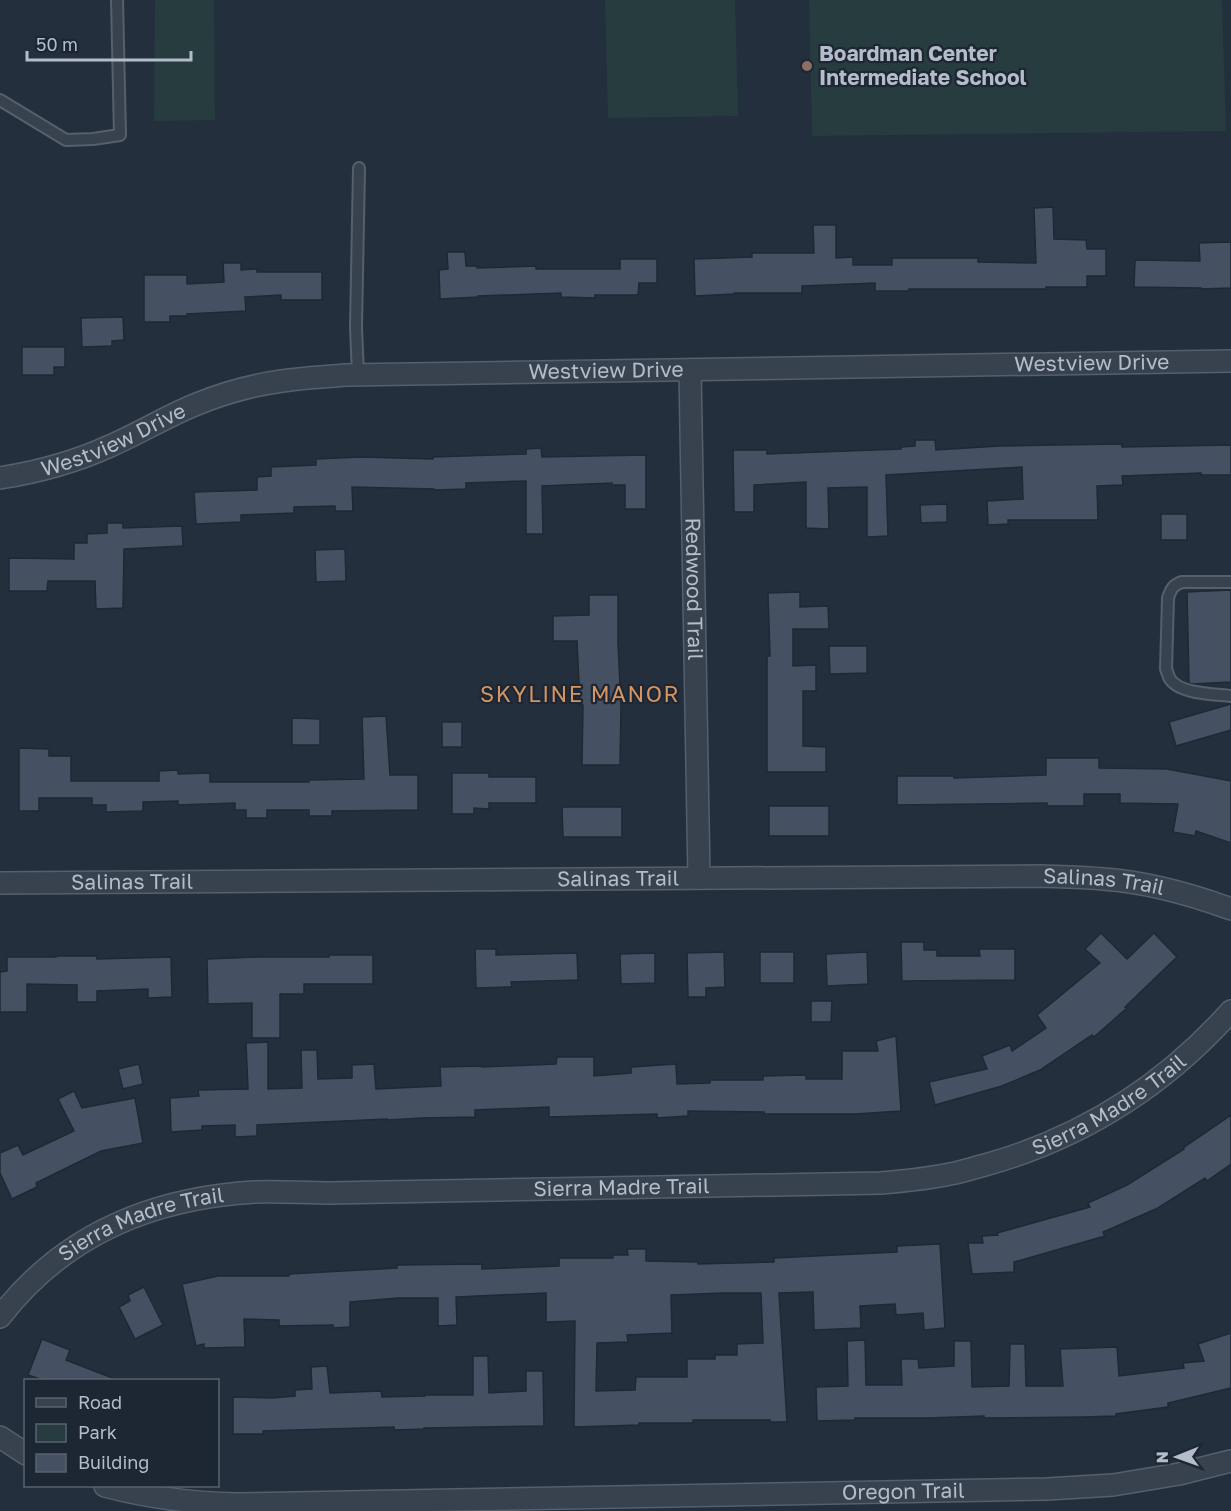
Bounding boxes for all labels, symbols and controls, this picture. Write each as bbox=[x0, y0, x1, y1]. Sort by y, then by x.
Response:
scale bar bbox=[27, 24, 190, 62]
text: 50 m bbox=[36, 33, 78, 55]
place label: Boardman Center Intermediate School bbox=[819, 40, 1027, 90]
marker: Boardman Center Intermediate School bbox=[800, 59, 814, 73]
street label: Westview Drive bbox=[1014, 348, 1170, 376]
street label: Westview Drive bbox=[528, 356, 684, 384]
street label: Westview Drive bbox=[38, 397, 189, 481]
street label: Redwood Trail bbox=[681, 517, 709, 661]
district label: SKYLINE MANOR bbox=[480, 680, 680, 707]
street label: Salinas Trail bbox=[1042, 862, 1167, 900]
street label: Salinas Trail bbox=[557, 864, 679, 891]
street label: Salinas Trail bbox=[71, 868, 193, 895]
street label: Sierra Madre Trail bbox=[1028, 1048, 1191, 1160]
street label: Sierra Madre Trail bbox=[533, 1172, 710, 1201]
street label: Sierra Madre Trail bbox=[53, 1181, 225, 1266]
legend bbox=[24, 1379, 219, 1487]
text: Road bbox=[78, 1391, 122, 1413]
text: Park bbox=[78, 1421, 117, 1443]
north arrow bbox=[1147, 1427, 1207, 1487]
text: Building bbox=[78, 1451, 149, 1473]
text: N bbox=[1152, 1451, 1172, 1464]
street label: Oregon Trail bbox=[842, 1477, 965, 1505]

